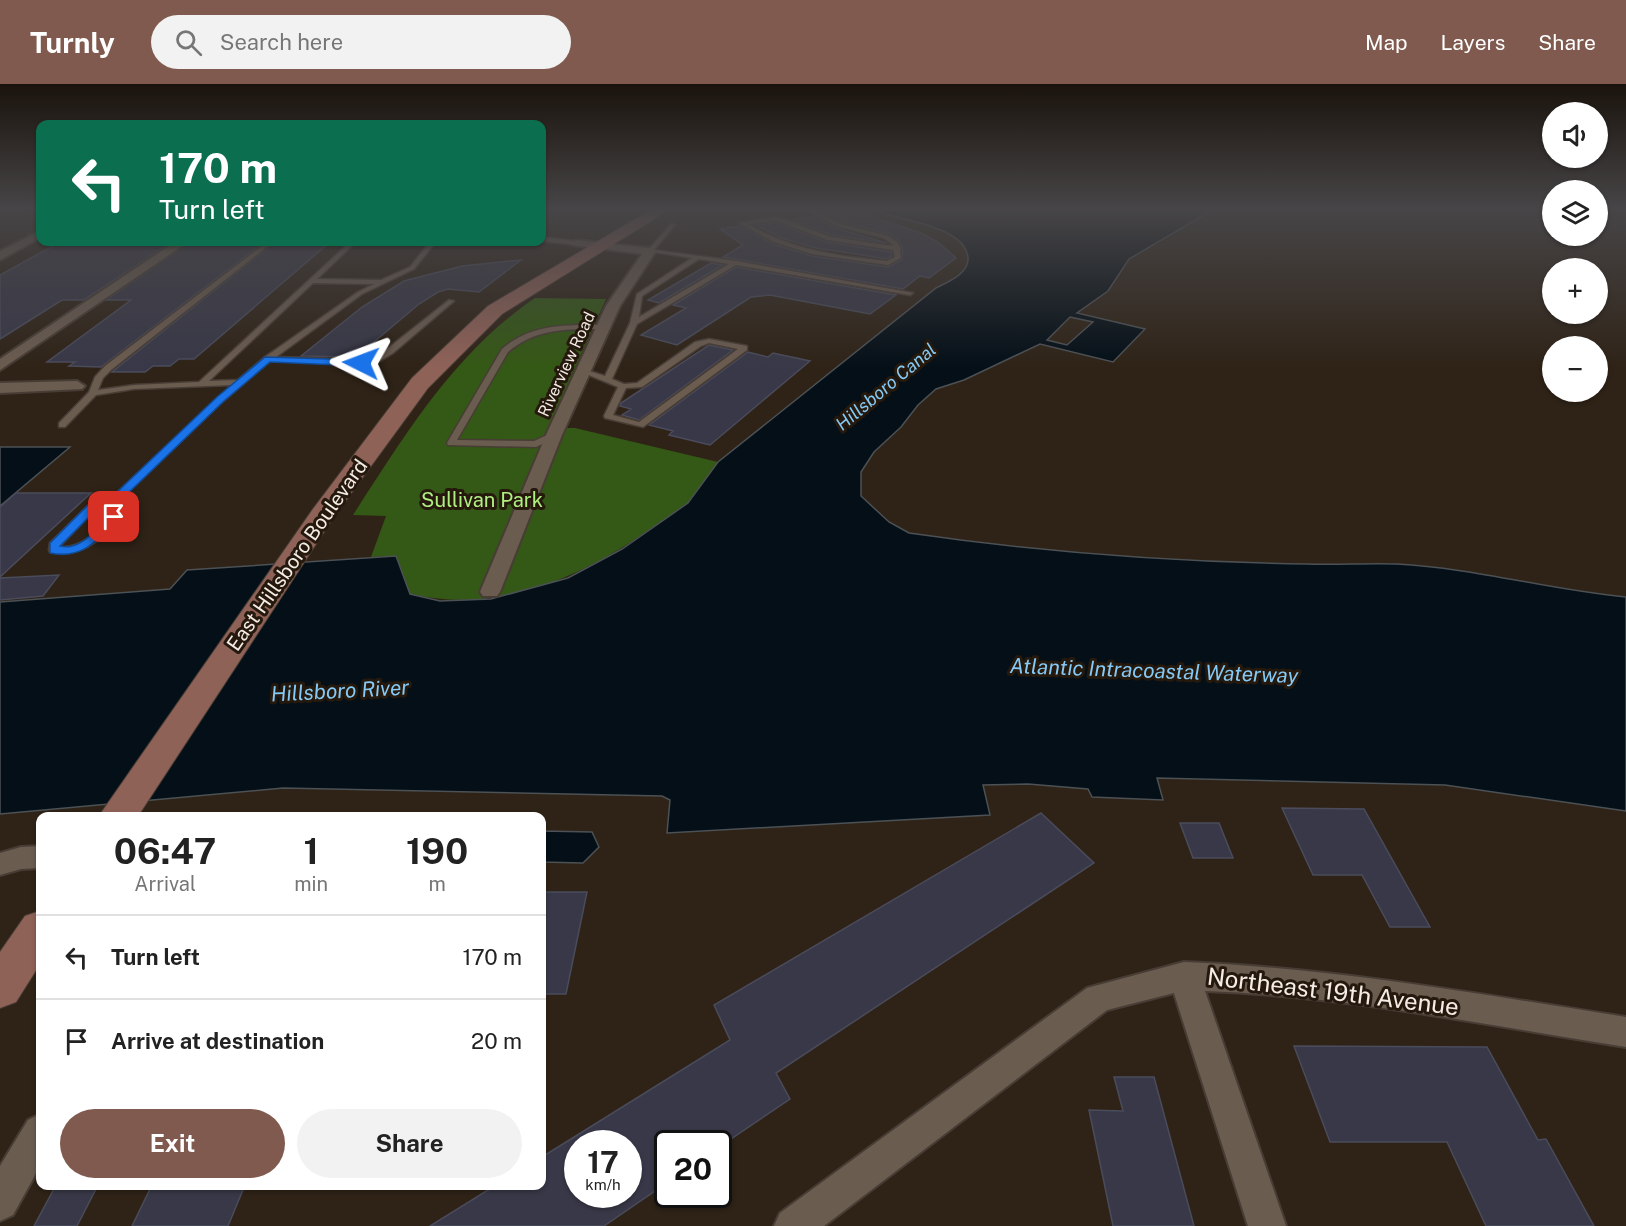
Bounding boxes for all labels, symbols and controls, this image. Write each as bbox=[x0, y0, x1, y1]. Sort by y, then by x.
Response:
search box bbox=[151, 15, 571, 69]
text: Turnly bbox=[30, 26, 115, 59]
icon: search bbox=[172, 26, 205, 59]
text: Search here bbox=[220, 29, 343, 55]
text: Map bbox=[1365, 30, 1408, 55]
text: Layers bbox=[1441, 30, 1505, 55]
text: Share bbox=[1538, 30, 1596, 55]
map controls bbox=[1542, 102, 1608, 402]
button: sound bbox=[1542, 102, 1608, 168]
text: 170 m bbox=[159, 143, 277, 192]
icon: left bbox=[60, 144, 138, 222]
button: layers bbox=[1542, 180, 1608, 246]
text: Turn left bbox=[159, 193, 265, 225]
button: + bbox=[1542, 258, 1608, 324]
street label: Riverview Road bbox=[534, 309, 599, 420]
position arrow bbox=[329, 331, 393, 395]
button: − bbox=[1542, 336, 1608, 402]
water label: Hillsboro Canal bbox=[831, 339, 940, 435]
street label: East Hillsboro Boulevard bbox=[222, 455, 372, 655]
park label: Sullivan Park bbox=[421, 488, 543, 512]
pin bbox=[88, 491, 139, 542]
icon: arrive bbox=[97, 500, 130, 533]
water label: Atlantic Intracoastal Waterway bbox=[1009, 653, 1299, 688]
water label: Hillsboro River bbox=[270, 674, 411, 707]
text: 06:47 bbox=[114, 830, 216, 872]
text: 1 bbox=[303, 830, 319, 872]
text: 190 bbox=[406, 830, 468, 872]
text: Arrival bbox=[134, 872, 196, 896]
text: min bbox=[294, 872, 328, 896]
text: m bbox=[428, 872, 446, 896]
icon: left bbox=[60, 941, 93, 974]
text: Turn left bbox=[111, 944, 200, 970]
text: 170 m bbox=[462, 944, 522, 970]
street label: Northeast 19th Avenue bbox=[1206, 962, 1461, 1020]
icon: arrive bbox=[60, 1025, 93, 1058]
text: Arrive at destination bbox=[111, 1028, 324, 1054]
text: 20 m bbox=[471, 1028, 522, 1054]
button: Exit bbox=[60, 1109, 285, 1178]
button: Share bbox=[297, 1109, 522, 1178]
speed limit sign: 20 bbox=[654, 1130, 732, 1208]
text: 17 bbox=[587, 1144, 619, 1180]
text: km/h bbox=[585, 1176, 621, 1193]

